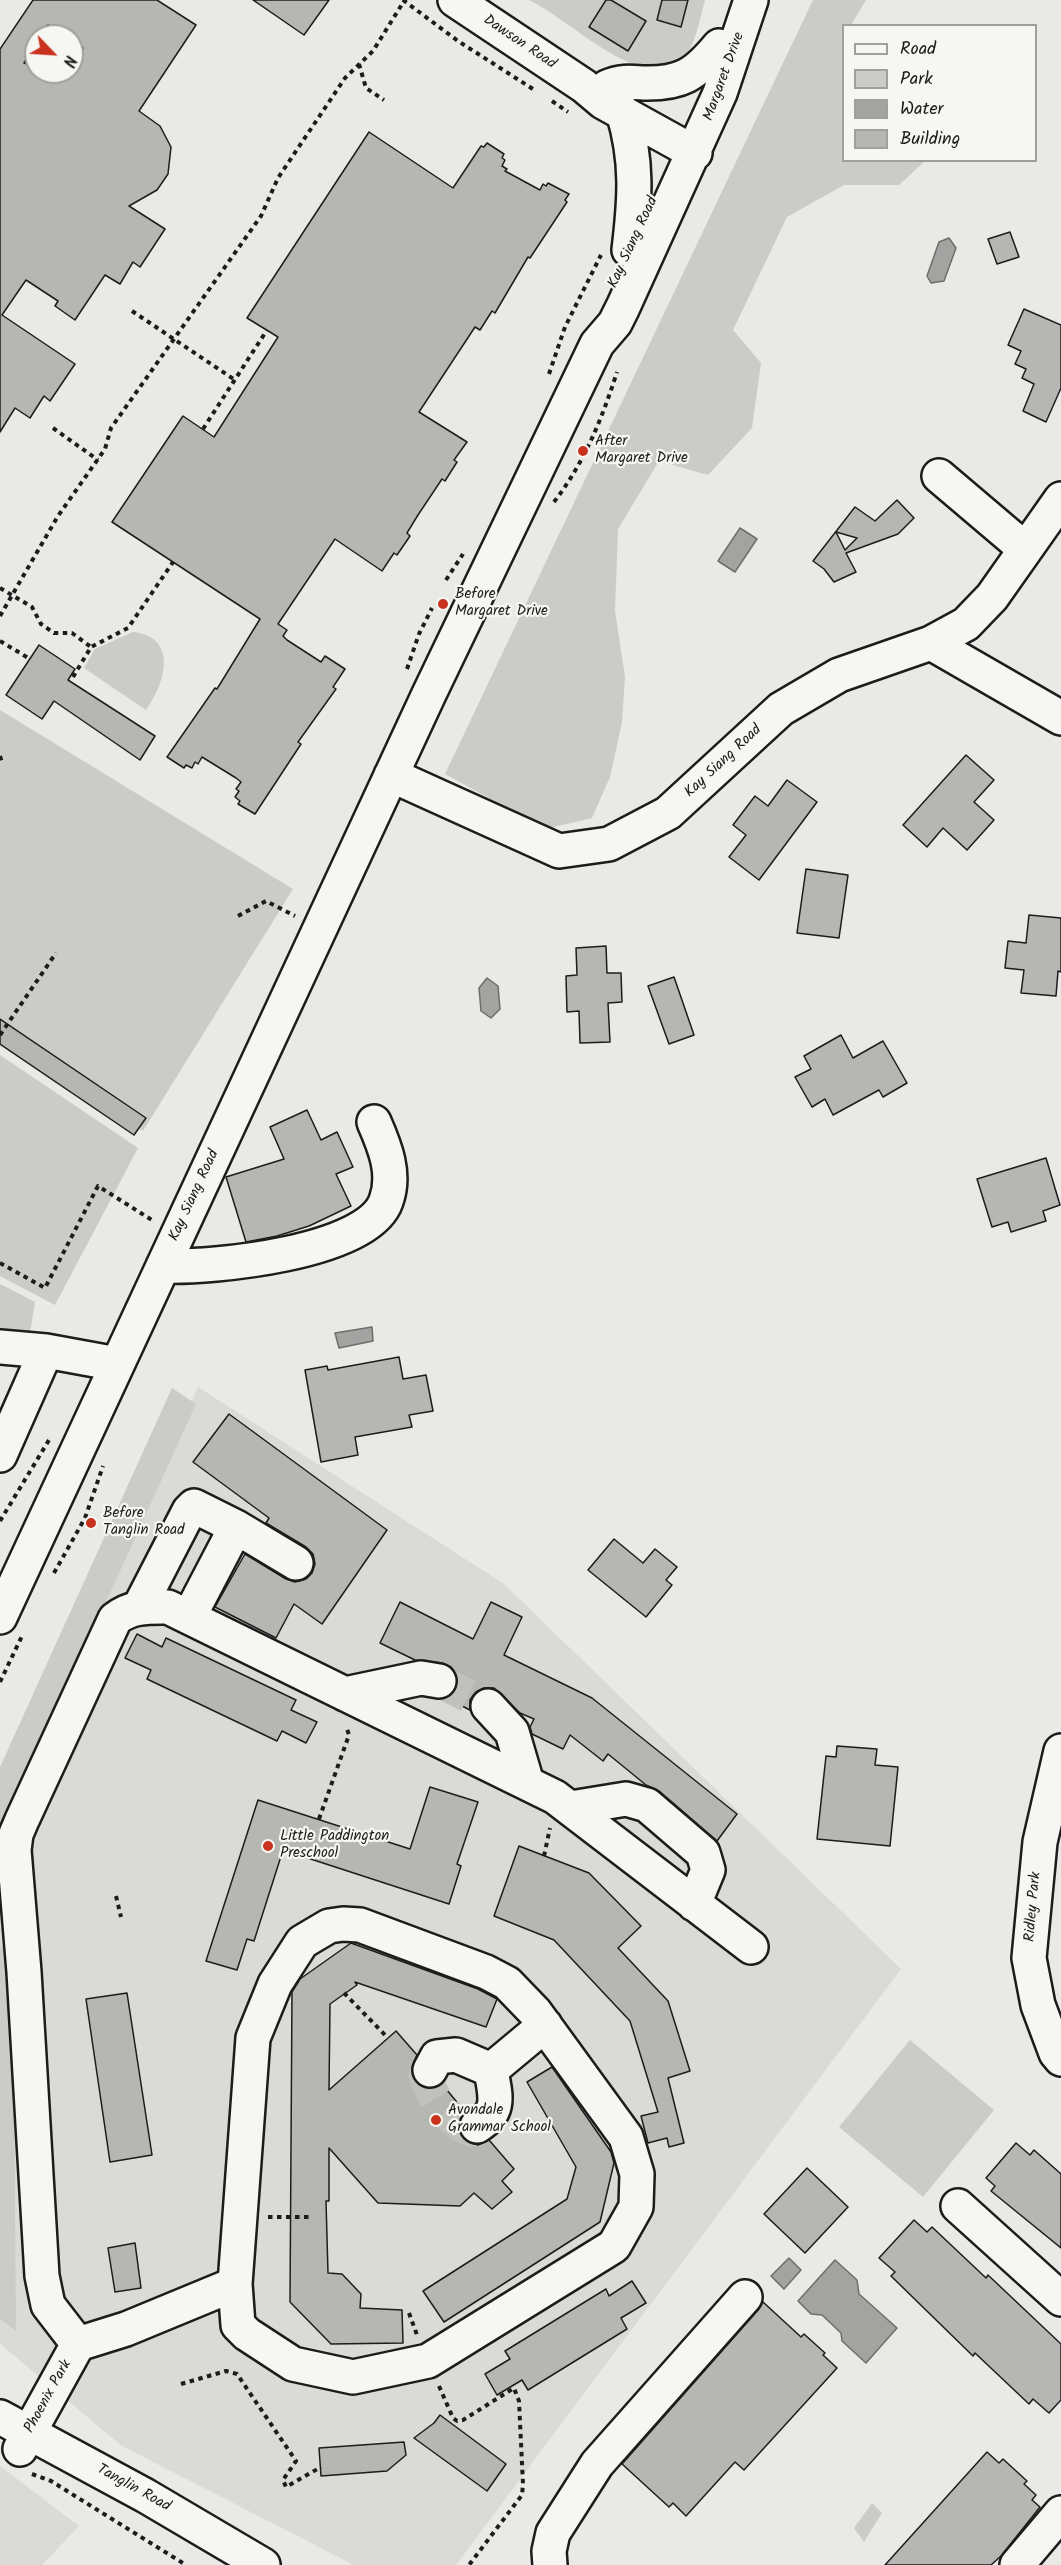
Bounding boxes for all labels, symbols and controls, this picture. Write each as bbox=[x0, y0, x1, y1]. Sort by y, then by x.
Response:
street label: Dawson Road bbox=[479, 12, 559, 74]
north arrow bbox=[24, 24, 84, 84]
legend bbox=[842, 24, 1037, 162]
street label: Margaret Drive bbox=[701, 30, 749, 124]
text: Road bbox=[900, 35, 936, 64]
text: N bbox=[55, 51, 82, 71]
text: Park bbox=[900, 65, 933, 94]
text: Water bbox=[900, 95, 944, 124]
text: Building bbox=[900, 125, 960, 154]
street label: Kay Siang Road bbox=[605, 194, 663, 292]
place label: After Margaret Drive bbox=[595, 433, 688, 468]
marker: After Margaret Drive bbox=[576, 444, 590, 458]
place label: Before Margaret Drive bbox=[455, 586, 548, 621]
marker: Before Margaret Drive bbox=[436, 597, 450, 611]
street label: Kay Siang Road bbox=[682, 722, 766, 802]
street label: Kay Siang Road bbox=[166, 1147, 224, 1245]
place label: Before Tanglin Road bbox=[103, 1505, 185, 1540]
marker: Before Tanglin Road bbox=[84, 1516, 98, 1530]
place label: Little Paddington Preschool bbox=[280, 1828, 389, 1863]
marker: Little Paddington Preschool bbox=[261, 1839, 275, 1853]
street label: Ridley Park bbox=[1022, 1871, 1046, 1943]
place label: Avondale Grammar School bbox=[448, 2102, 551, 2137]
marker: Avondale Grammar School bbox=[429, 2113, 443, 2127]
street label: Phoenix Park bbox=[22, 2357, 76, 2437]
street label: Tanglin Road bbox=[93, 2461, 173, 2517]

